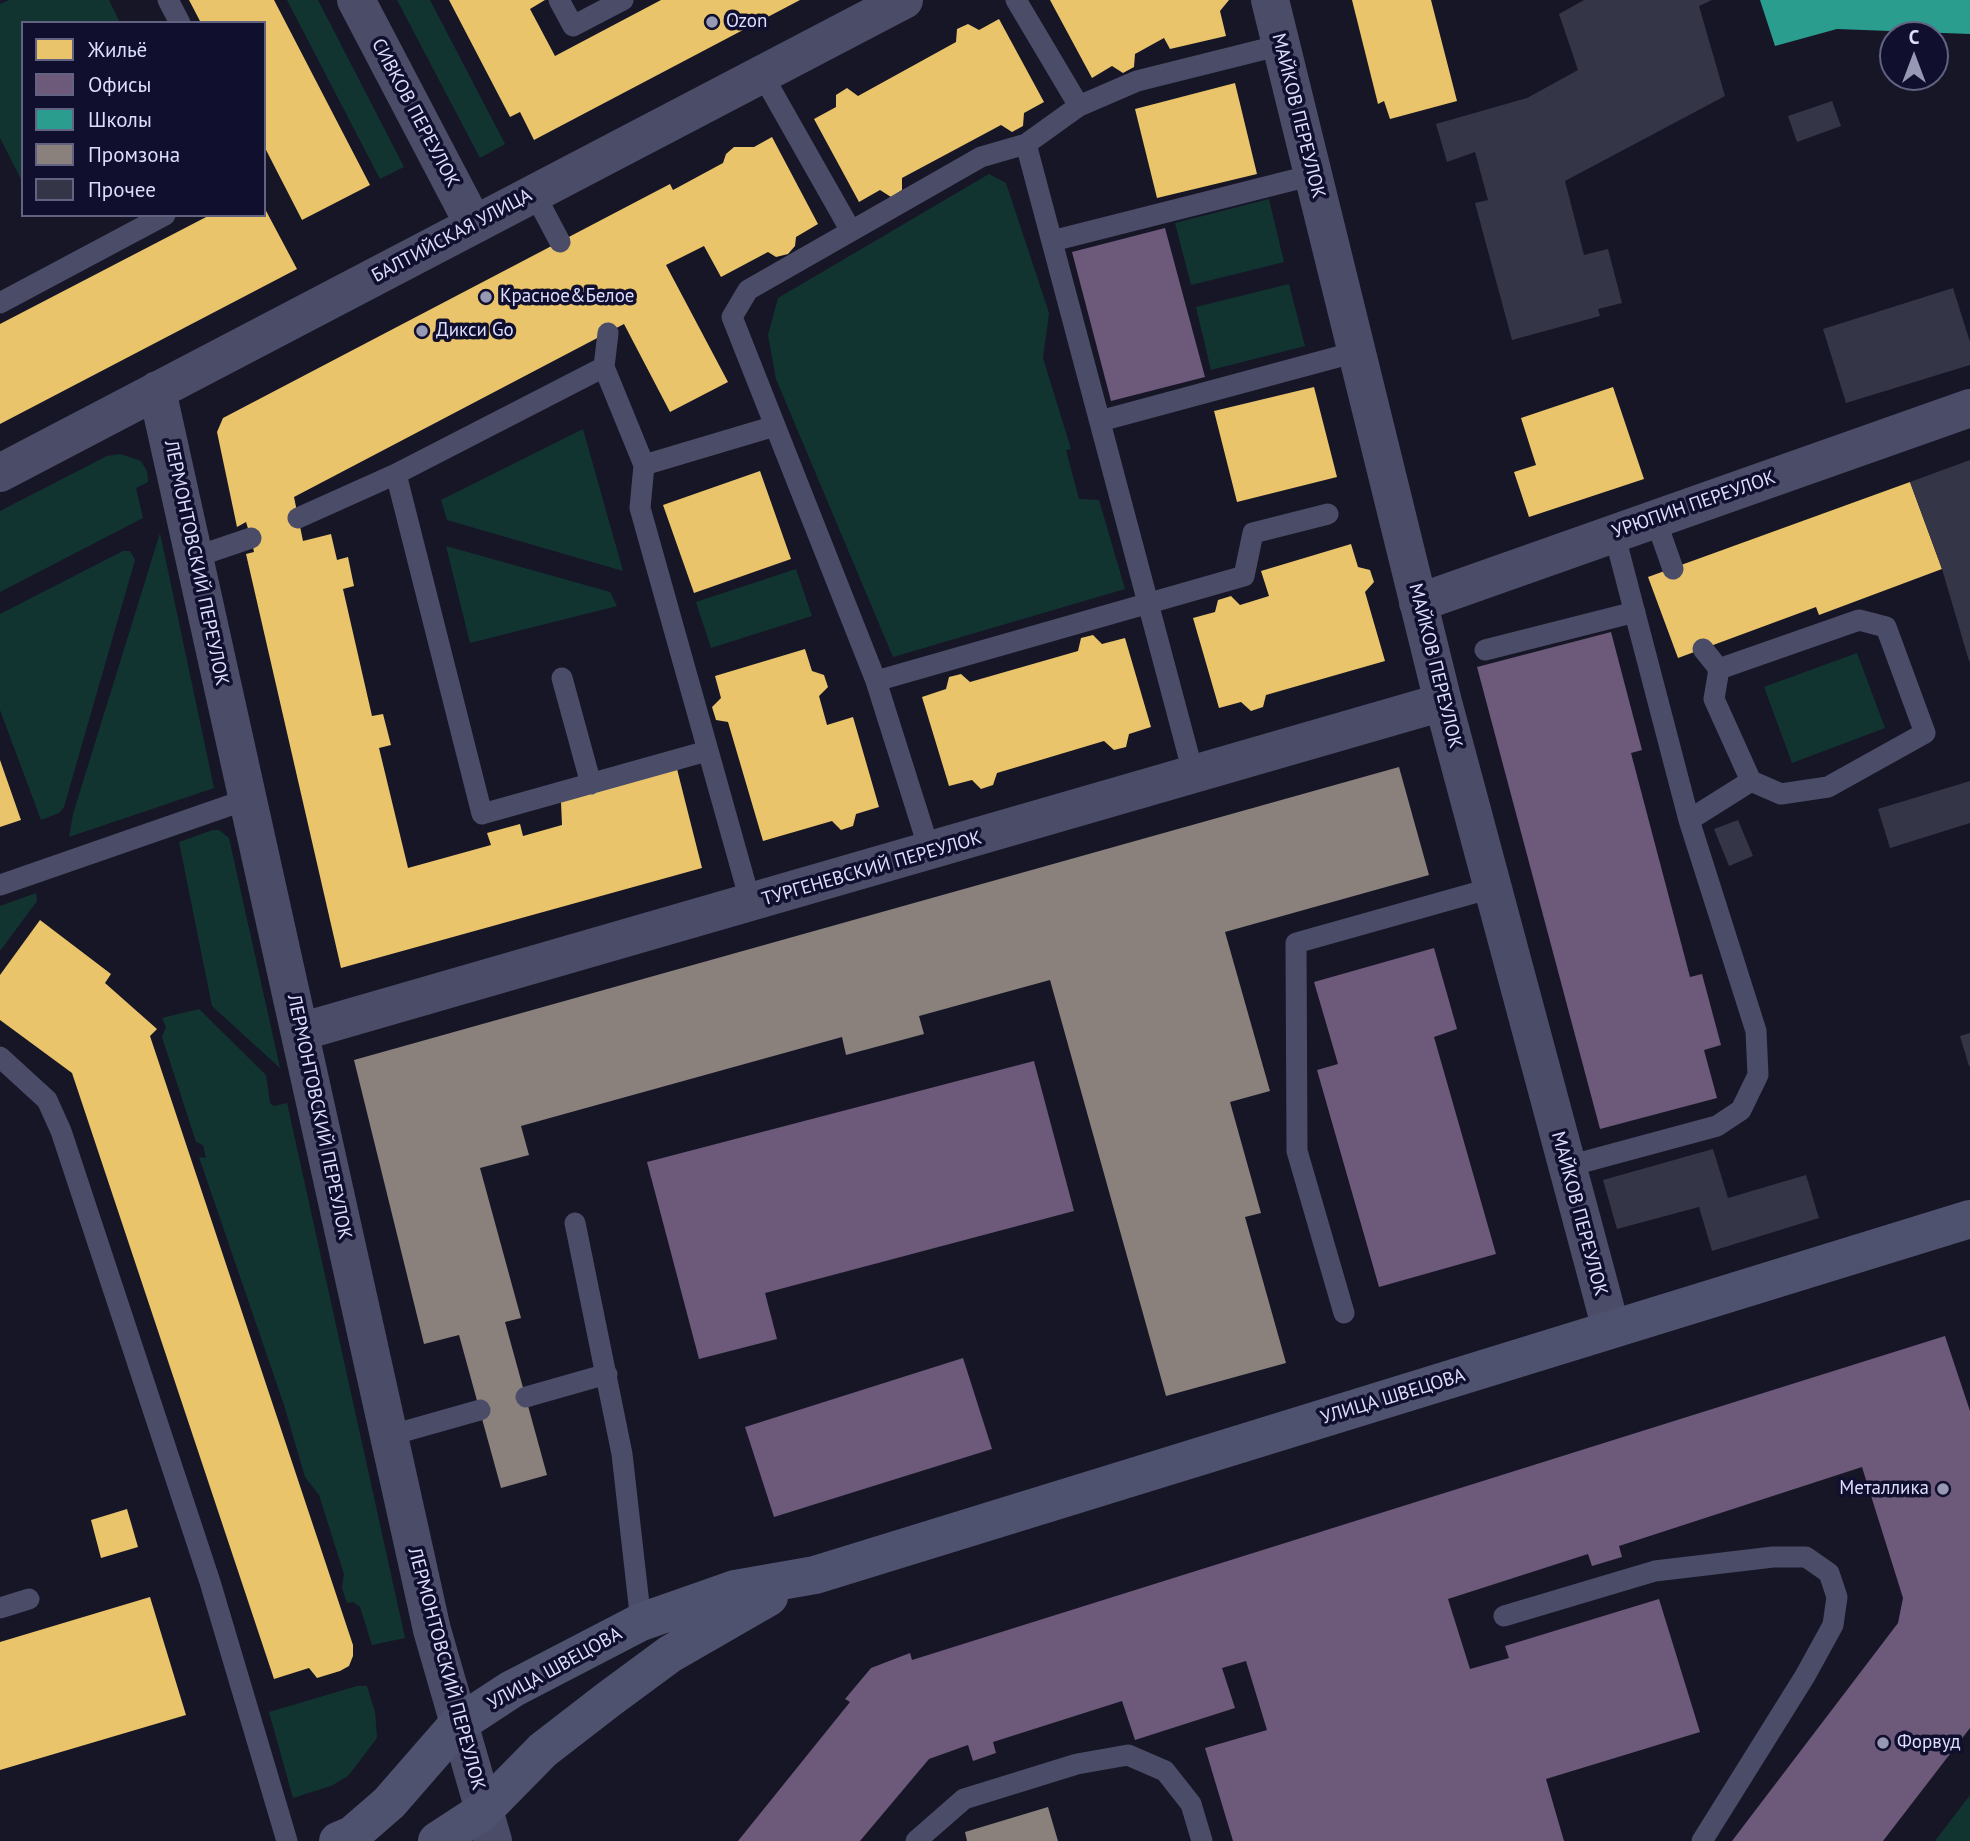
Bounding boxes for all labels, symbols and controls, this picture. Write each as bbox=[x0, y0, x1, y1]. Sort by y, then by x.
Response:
place label: Ozon bbox=[726, 11, 767, 33]
marker: Ozon bbox=[704, 14, 720, 30]
legend bbox=[21, 21, 266, 217]
north arrow bbox=[1879, 21, 1949, 91]
text: С bbox=[1909, 25, 1919, 49]
street label: МАЙКОВ ПЕРЕУЛОК bbox=[1266, 31, 1330, 201]
street label: СИВКОВ ПЕРЕУЛОК bbox=[366, 35, 464, 191]
text: Жильё bbox=[88, 36, 147, 63]
text: Офисы bbox=[88, 71, 151, 98]
text: Школы bbox=[88, 106, 152, 133]
text: Промзона bbox=[88, 141, 180, 168]
text: Прочее bbox=[88, 176, 156, 203]
street label: БАЛТИЙСКАЯ УЛИЦА bbox=[368, 184, 536, 288]
place label: Красное&Белое bbox=[500, 286, 635, 308]
marker: Красное&Белое bbox=[478, 289, 494, 305]
place label: Дикси Go bbox=[436, 320, 514, 342]
marker: Дикси Go bbox=[414, 323, 430, 339]
street label: ЛЕРМОНТОВСКИЙ ПЕРЕУЛОК bbox=[159, 438, 233, 688]
street label: УРЮПИН ПЕРЕУЛОК bbox=[1609, 466, 1779, 544]
street label: МАЙКОВ ПЕРЕУЛОК bbox=[1403, 581, 1467, 751]
street label: ТУРГЕНЕВСКИЙ ПЕРЕУЛОК bbox=[759, 827, 985, 911]
street label: ЛЕРМОНТОВСКИЙ ПЕРЕУЛОК bbox=[282, 992, 356, 1242]
street label: МАЙКОВ ПЕРЕУЛОК bbox=[1546, 1129, 1612, 1299]
street label: УЛИЦА ШВЕЦОВА bbox=[1318, 1364, 1468, 1430]
place label: Металлика bbox=[1839, 1478, 1929, 1500]
marker: Металлика bbox=[1935, 1481, 1951, 1497]
street label: ЛЕРМОНТОВСКИЙ ПЕРЕУЛОК bbox=[403, 1545, 489, 1793]
street label: УЛИЦА ШВЕЦОВА bbox=[484, 1623, 626, 1715]
place label: Форвуд bbox=[1897, 1732, 1961, 1754]
marker: Форвуд bbox=[1875, 1735, 1891, 1751]

